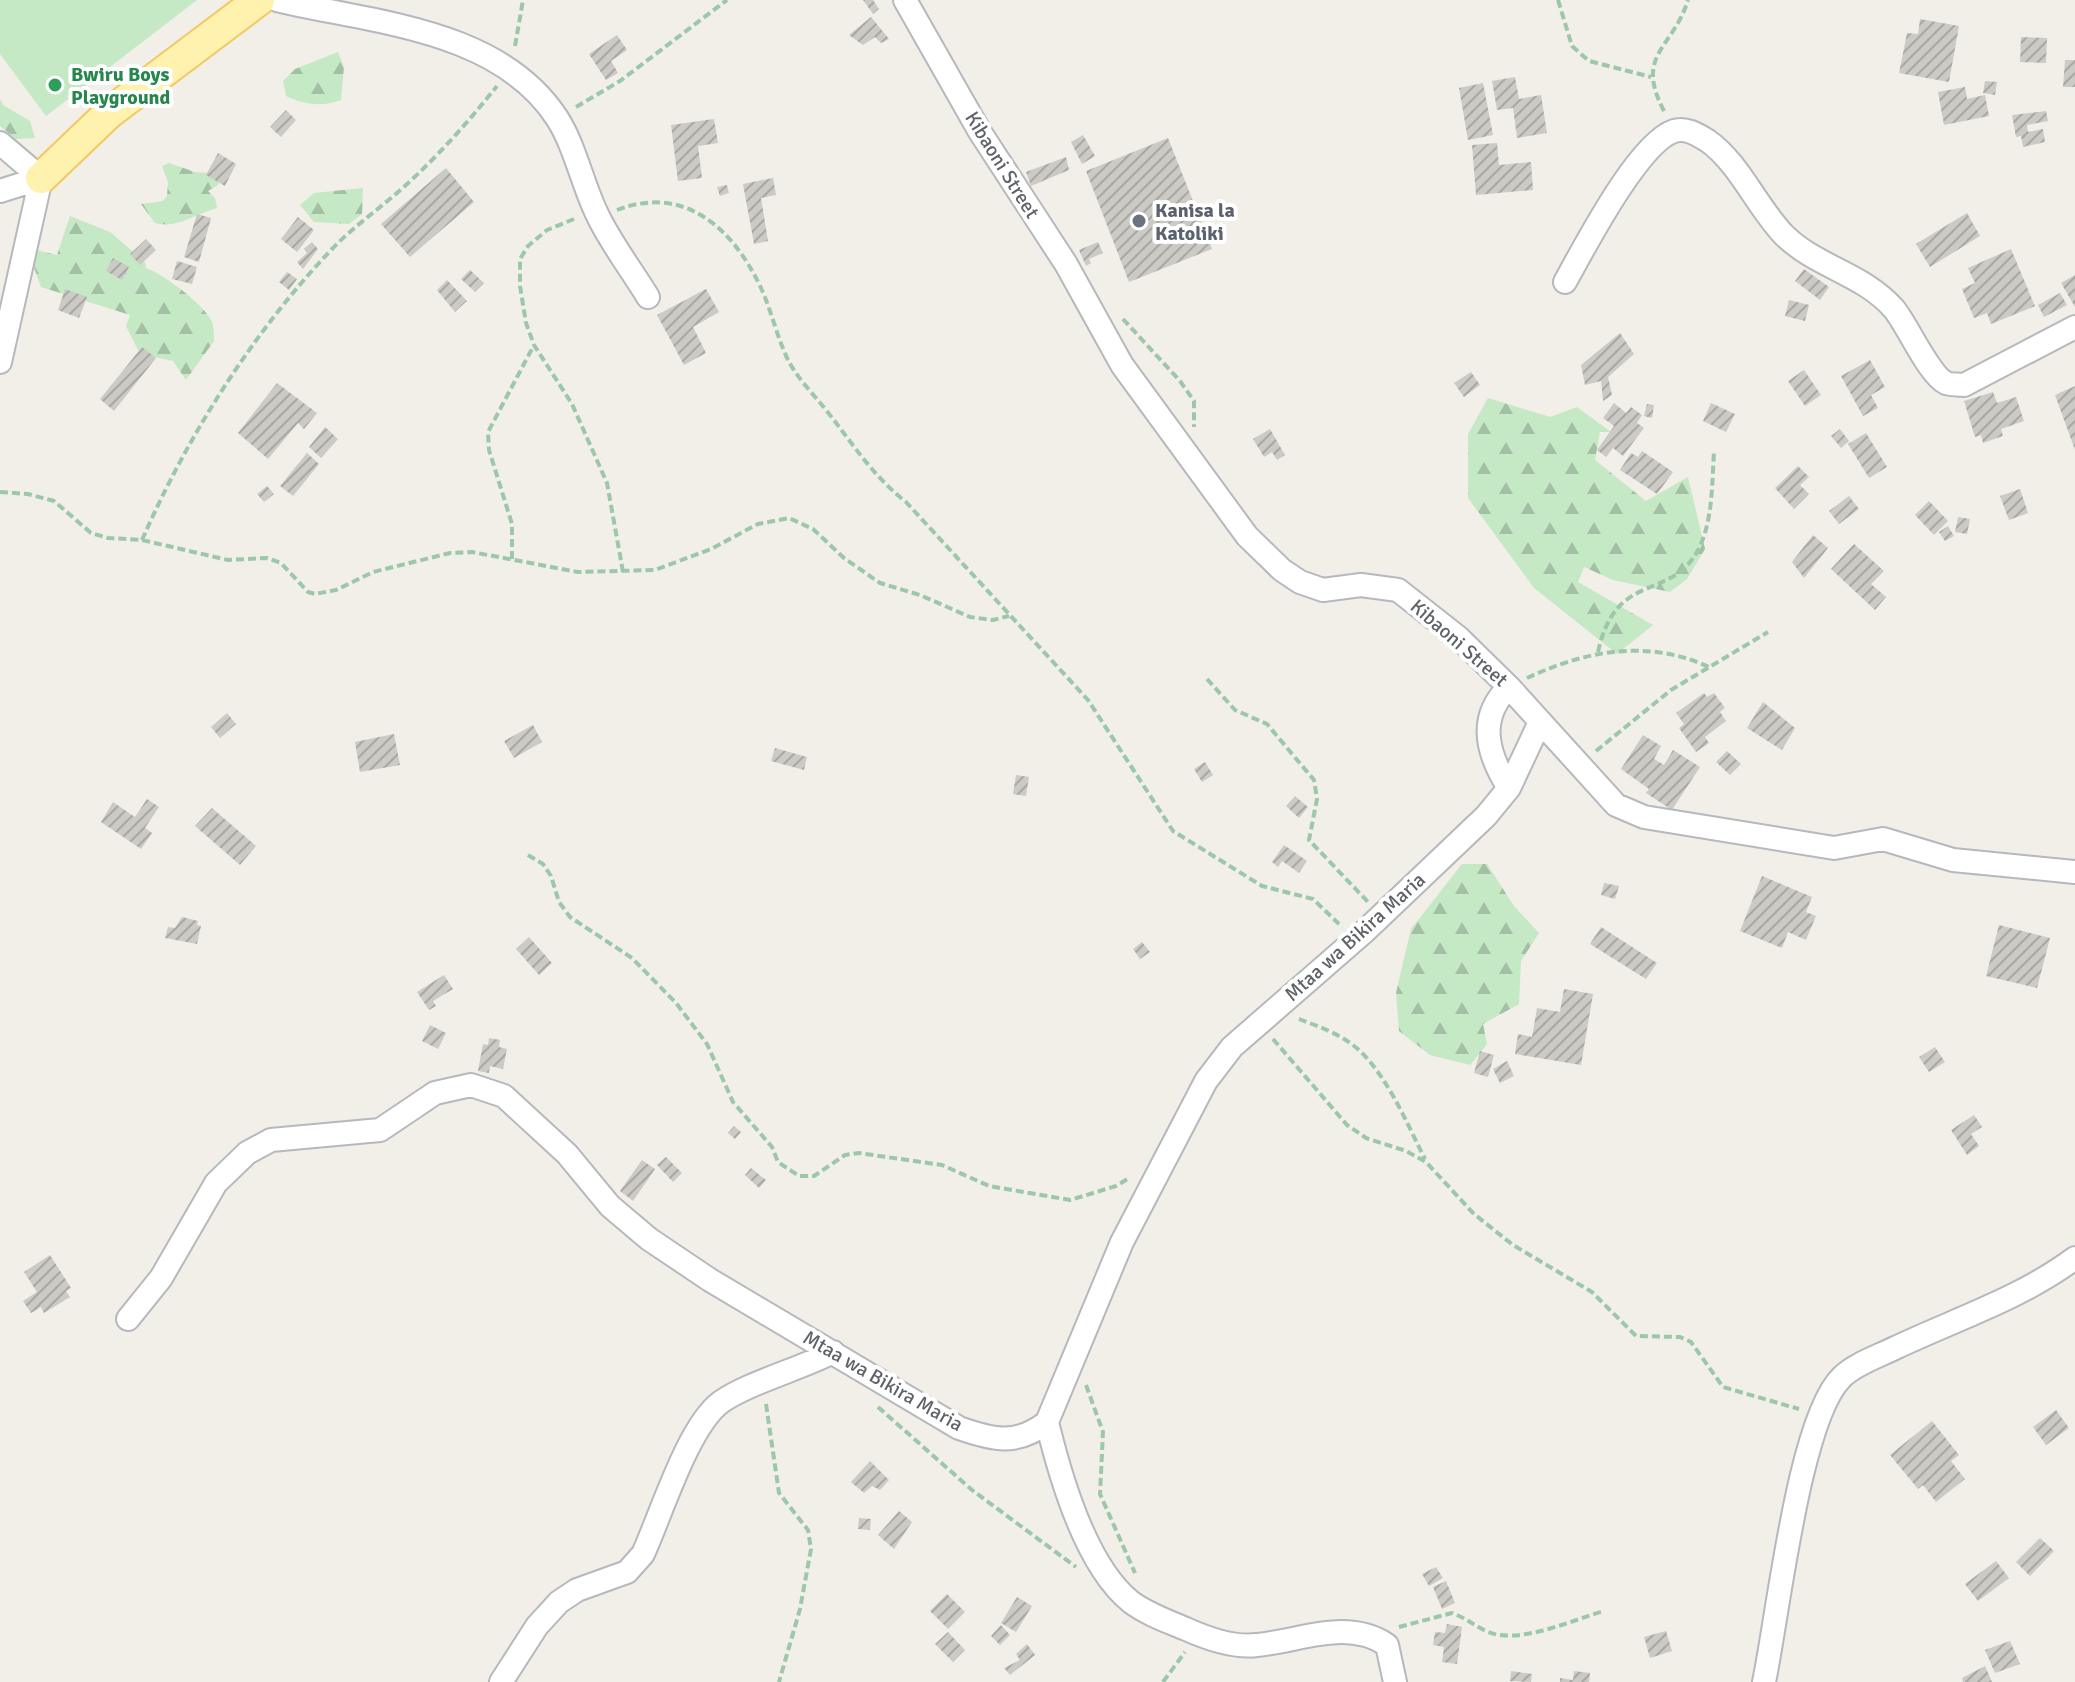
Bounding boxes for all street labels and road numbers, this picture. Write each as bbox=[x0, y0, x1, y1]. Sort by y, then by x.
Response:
street label: Kibaoni Street bbox=[959, 107, 1045, 223]
street label: Kibaoni Street bbox=[1405, 594, 1513, 692]
street label: Mtaa wa Bikira Maria bbox=[1279, 867, 1431, 1007]
street label: Mtaa wa Bikira Maria bbox=[798, 1325, 968, 1437]

